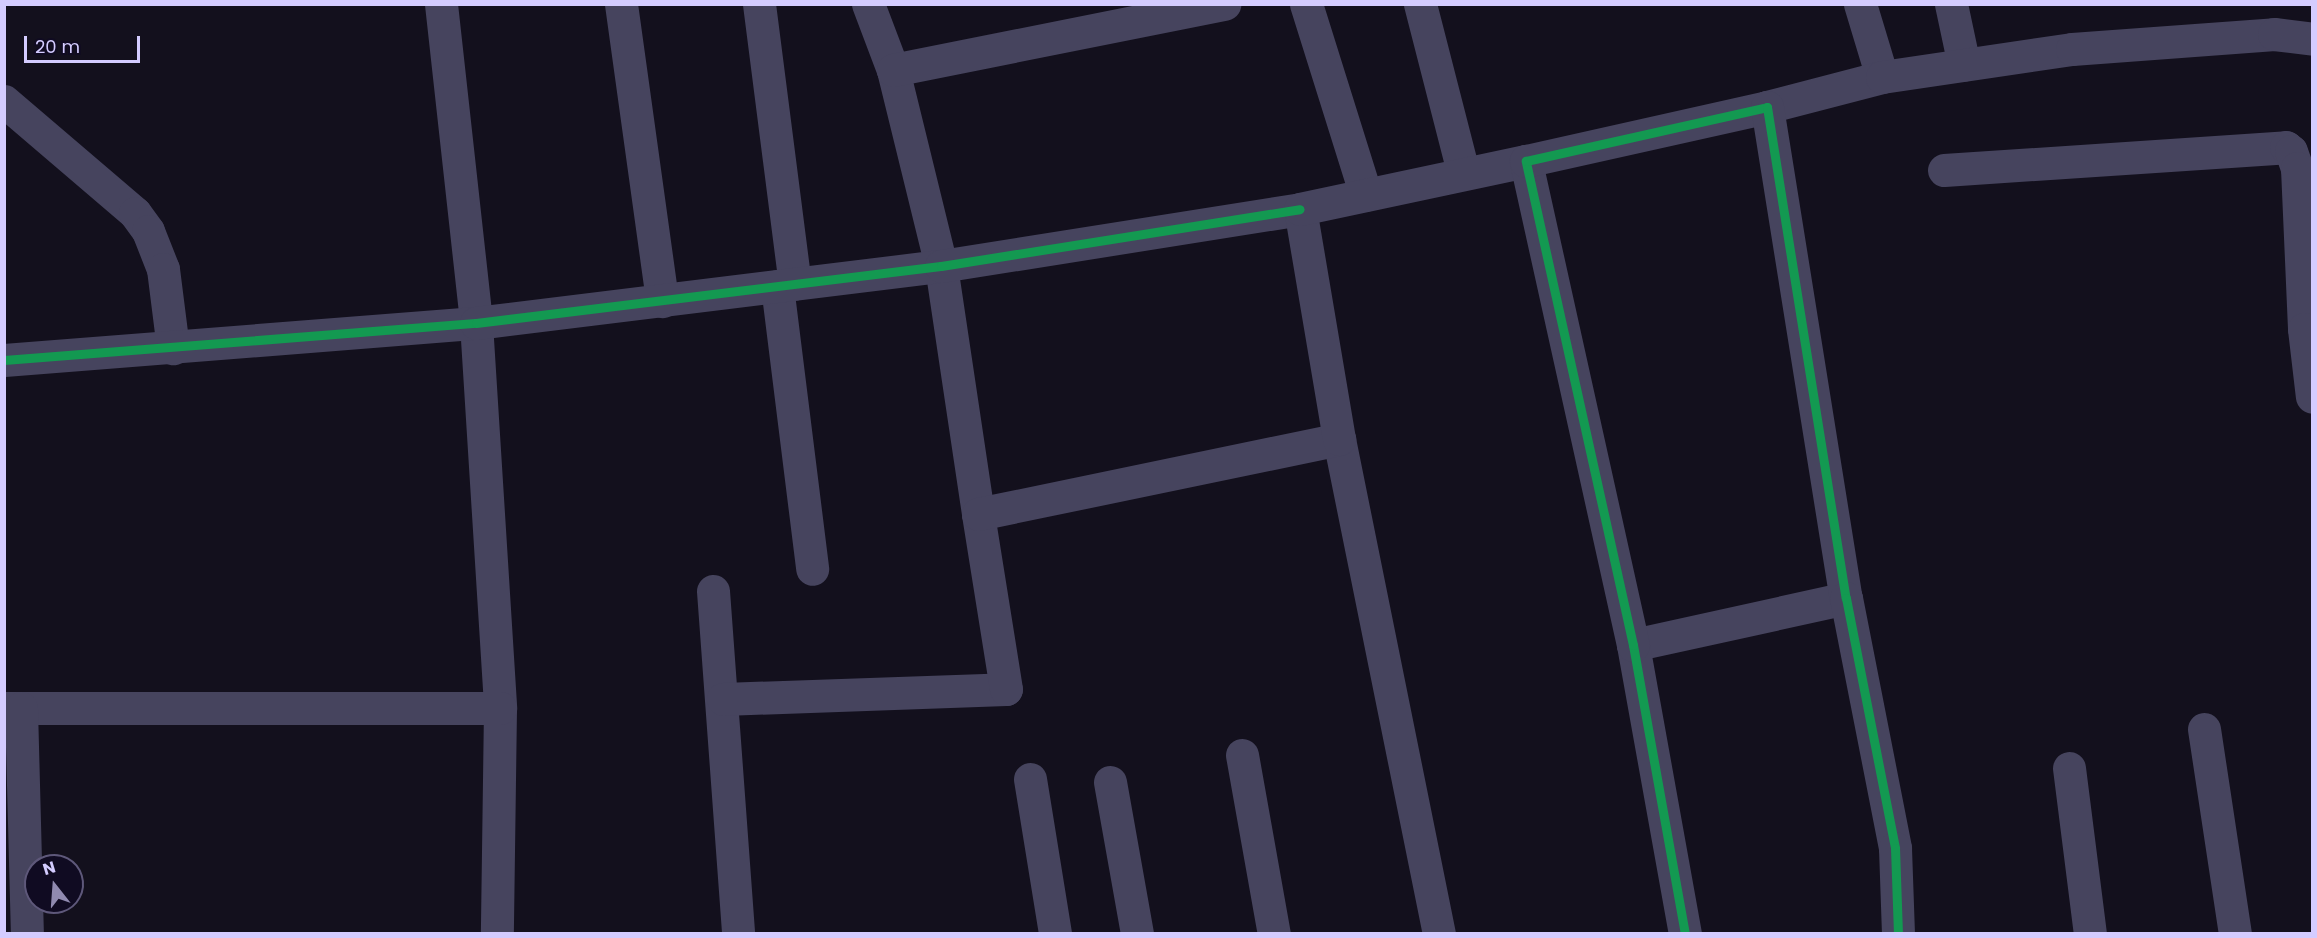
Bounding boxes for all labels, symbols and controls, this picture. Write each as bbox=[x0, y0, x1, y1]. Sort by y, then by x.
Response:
scale bar bbox=[27, 24, 142, 62]
text: 20 m bbox=[35, 34, 80, 59]
north arrow bbox=[24, 854, 84, 914]
text: N bbox=[40, 855, 58, 881]

